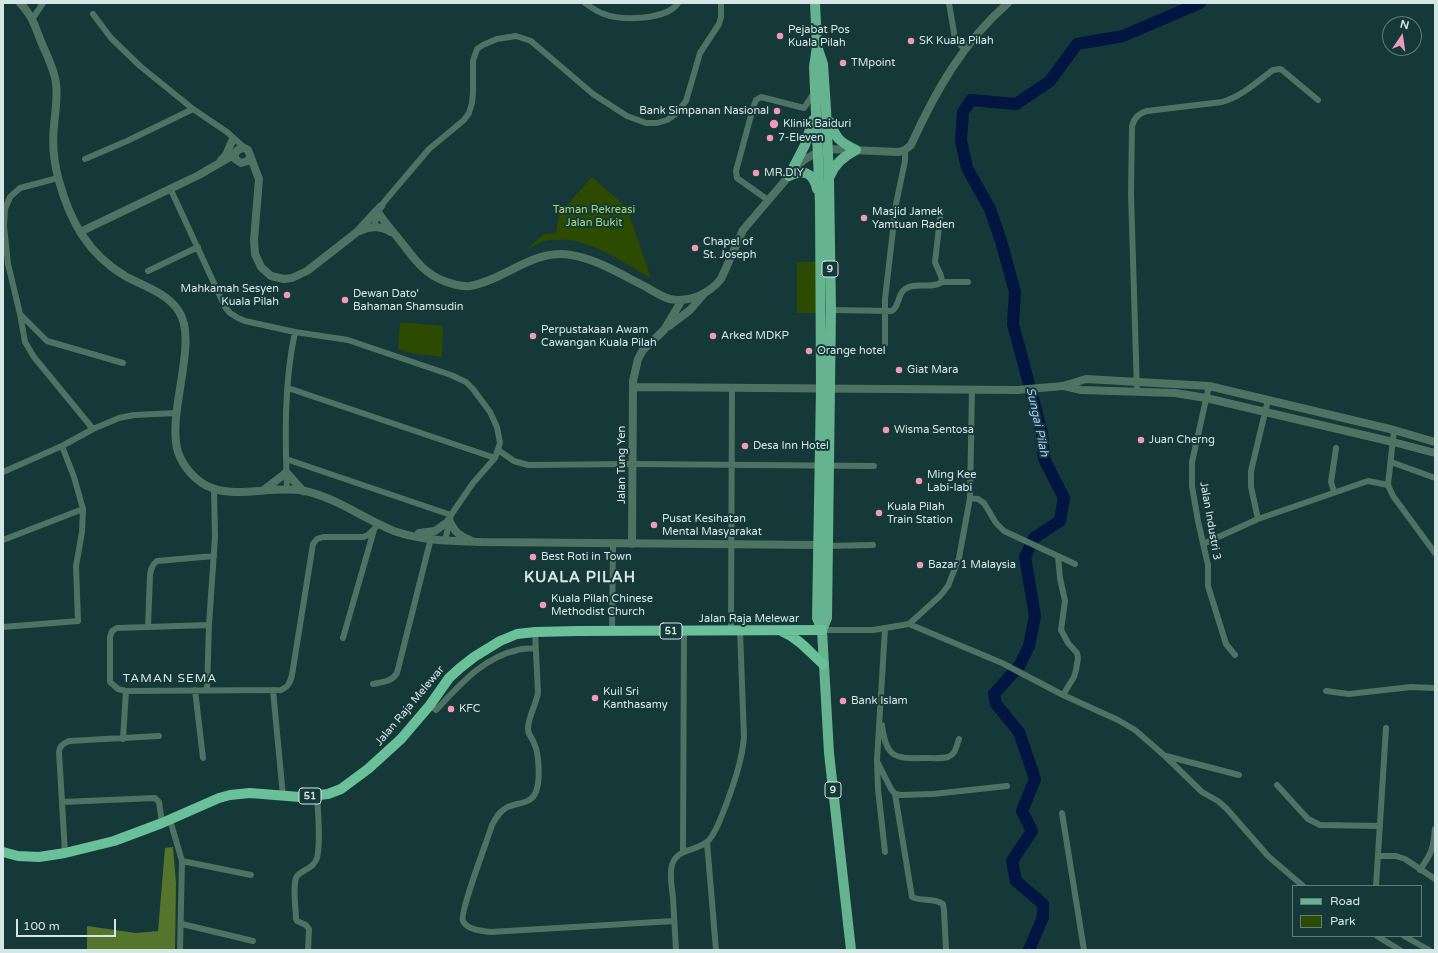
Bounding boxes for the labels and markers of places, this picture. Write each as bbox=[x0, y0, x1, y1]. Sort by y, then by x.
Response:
place label: Pejabat Pos Kuala Pilah bbox=[788, 23, 850, 49]
marker: Pejabat Pos Kuala Pilah bbox=[775, 31, 785, 41]
place label: SK Kuala Pilah bbox=[919, 34, 994, 48]
marker: SK Kuala Pilah bbox=[906, 36, 916, 46]
place label: TMpoint bbox=[851, 56, 895, 70]
marker: TMpoint bbox=[838, 58, 848, 68]
place label: Bank Simpanan Nasional bbox=[639, 104, 769, 118]
marker: Bank Simpanan Nasional bbox=[772, 106, 782, 116]
place label: Klinik Baiduri bbox=[783, 117, 851, 131]
marker: Klinik Baiduri bbox=[768, 118, 780, 130]
place label: 7-Eleven bbox=[778, 131, 824, 145]
marker: 7-Eleven bbox=[765, 133, 775, 143]
place label: MR.DIY bbox=[764, 166, 804, 180]
marker: MR.DIY bbox=[751, 168, 761, 178]
place label: Masjid Jamek Yamtuan Raden bbox=[872, 205, 955, 231]
marker: Masjid Jamek Yamtuan Raden bbox=[859, 213, 869, 223]
place label: Chapel of St. Joseph bbox=[703, 235, 756, 261]
marker: Chapel of St. Joseph bbox=[690, 243, 700, 253]
place label: Mahkamah Sesyen Kuala Pilah bbox=[181, 282, 279, 308]
place label: Dewan Dato' Bahaman Shamsudin bbox=[353, 287, 464, 313]
marker: Mahkamah Sesyen Kuala Pilah bbox=[282, 290, 292, 300]
marker: Dewan Dato' Bahaman Shamsudin bbox=[340, 295, 350, 305]
place label: Perpustakaan Awam Cawangan Kuala Pilah bbox=[541, 323, 657, 349]
place label: Arked MDKP bbox=[721, 329, 789, 343]
marker: Perpustakaan Awam Cawangan Kuala Pilah bbox=[528, 331, 538, 341]
marker: Arked MDKP bbox=[708, 331, 718, 341]
place label: Orange hotel bbox=[817, 344, 885, 358]
marker: Orange hotel bbox=[804, 346, 814, 356]
place label: Giat Mara bbox=[907, 363, 958, 377]
marker: Giat Mara bbox=[894, 365, 904, 375]
place label: Wisma Sentosa bbox=[894, 423, 974, 437]
marker: Wisma Sentosa bbox=[881, 425, 891, 435]
place label: Juan Cherng bbox=[1149, 433, 1215, 447]
marker: Juan Cherng bbox=[1136, 435, 1146, 445]
place label: Desa Inn Hotel bbox=[753, 439, 829, 453]
marker: Desa Inn Hotel bbox=[740, 441, 750, 451]
place label: Ming Kee Labi-labi bbox=[927, 468, 977, 494]
marker: Ming Kee Labi-labi bbox=[914, 476, 924, 486]
place label: Kuala Pilah Train Station bbox=[887, 500, 953, 526]
marker: Kuala Pilah Train Station bbox=[874, 508, 884, 518]
place label: Pusat Kesihatan Mental Masyarakat bbox=[662, 512, 762, 538]
marker: Pusat Kesihatan Mental Masyarakat bbox=[649, 520, 659, 530]
place label: Best Roti in Town bbox=[541, 550, 632, 564]
marker: Best Roti in Town bbox=[528, 552, 538, 562]
place label: Bazar 1 Malaysia bbox=[928, 558, 1016, 572]
marker: Bazar 1 Malaysia bbox=[915, 560, 925, 570]
place label: Kuala Pilah Chinese Methodist Church bbox=[551, 592, 653, 618]
marker: Kuala Pilah Chinese Methodist Church bbox=[538, 600, 548, 610]
place label: Kuil Sri Kanthasamy bbox=[603, 685, 668, 711]
marker: Kuil Sri Kanthasamy bbox=[590, 693, 600, 703]
place label: Bank Islam bbox=[851, 694, 908, 708]
marker: Bank Islam bbox=[838, 696, 848, 706]
place label: KFC bbox=[459, 702, 480, 716]
marker: KFC bbox=[446, 704, 456, 714]

